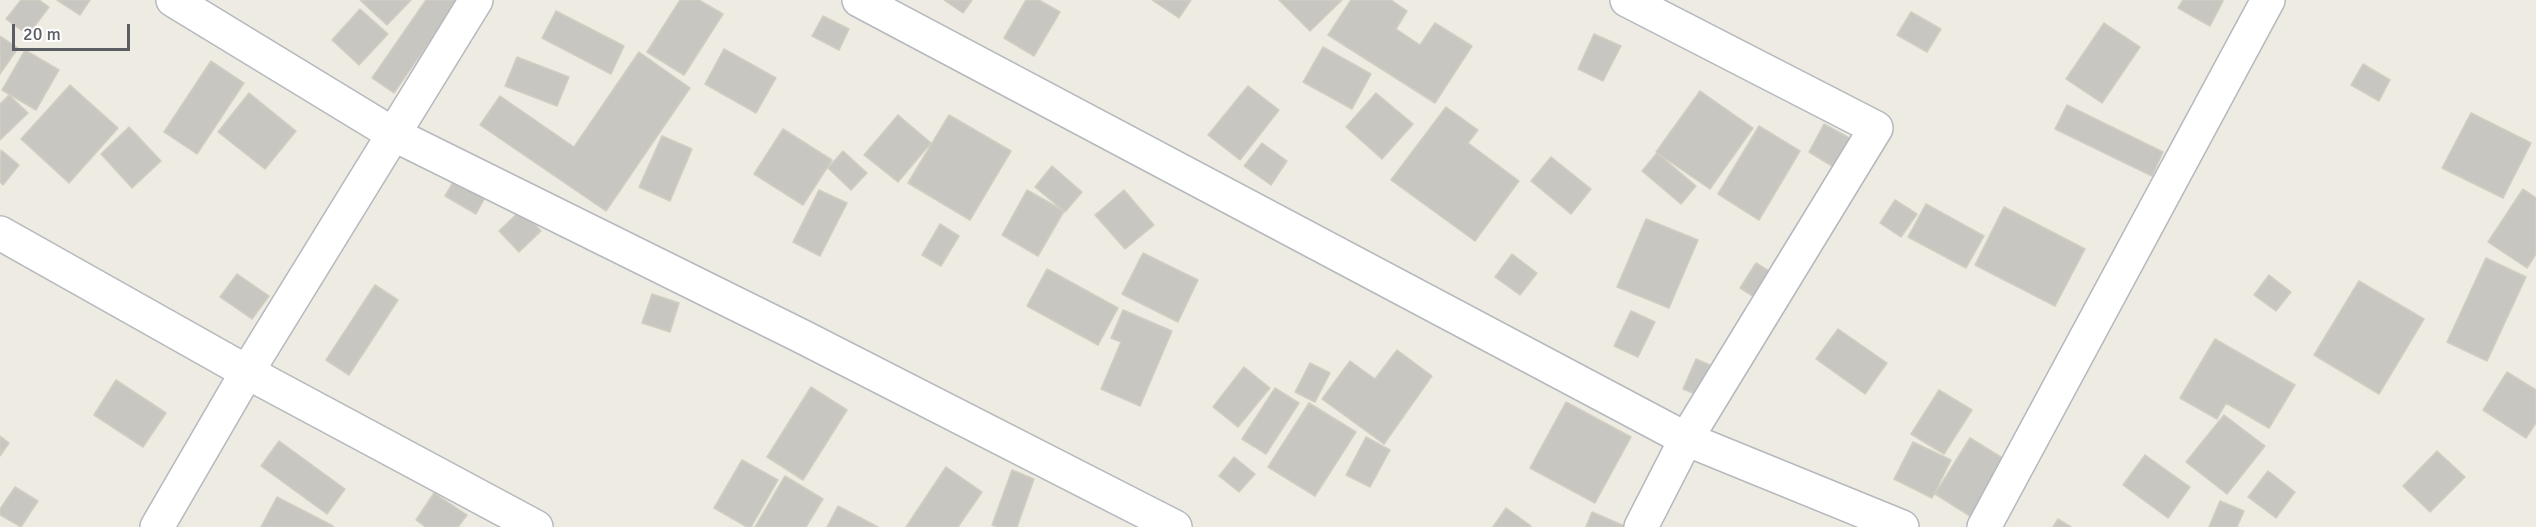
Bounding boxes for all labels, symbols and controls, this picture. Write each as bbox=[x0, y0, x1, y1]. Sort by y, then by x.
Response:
scale bar bbox=[15, 12, 134, 50]
text: 20 m bbox=[23, 23, 61, 45]

